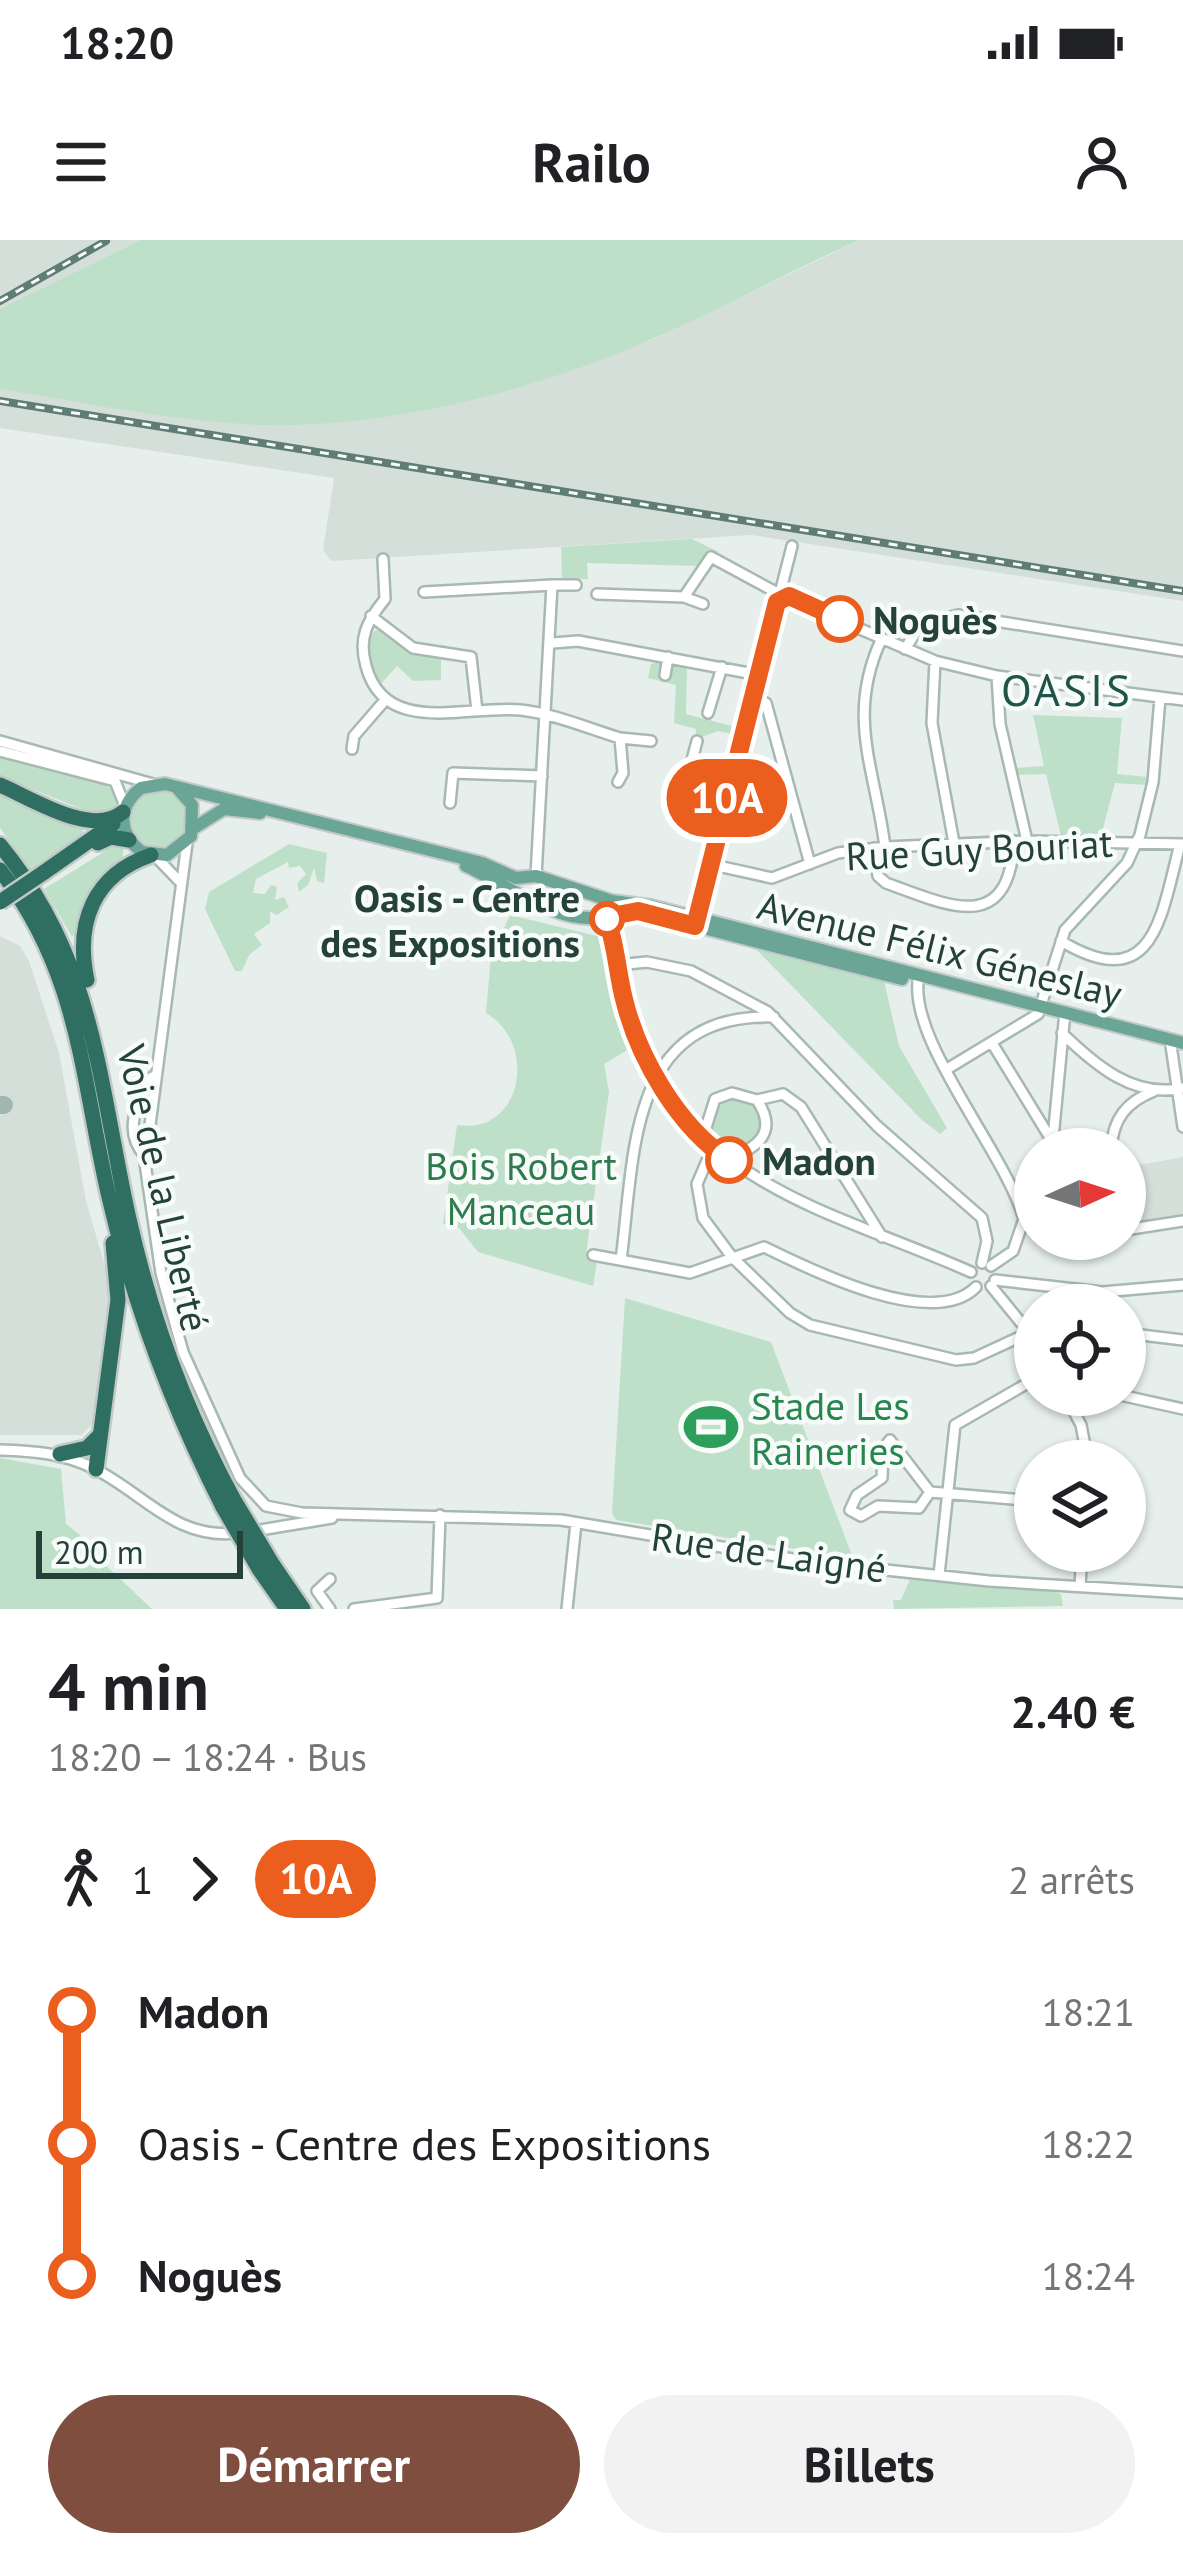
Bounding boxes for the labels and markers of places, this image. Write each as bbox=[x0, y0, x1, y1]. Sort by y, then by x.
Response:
place label: Noguès bbox=[873, 594, 998, 645]
marker: Noguès bbox=[818, 597, 862, 641]
place label: Oasis - Centre des Expositions bbox=[320, 872, 580, 968]
marker: Oasis - Centre des Expositions bbox=[591, 903, 623, 935]
place label: Madon bbox=[762, 1135, 876, 1186]
marker: Madon bbox=[707, 1138, 751, 1182]
place label: Stade Les Raineries bbox=[751, 1380, 910, 1476]
sports icon: Stade Les Raineries bbox=[682, 1398, 740, 1456]

